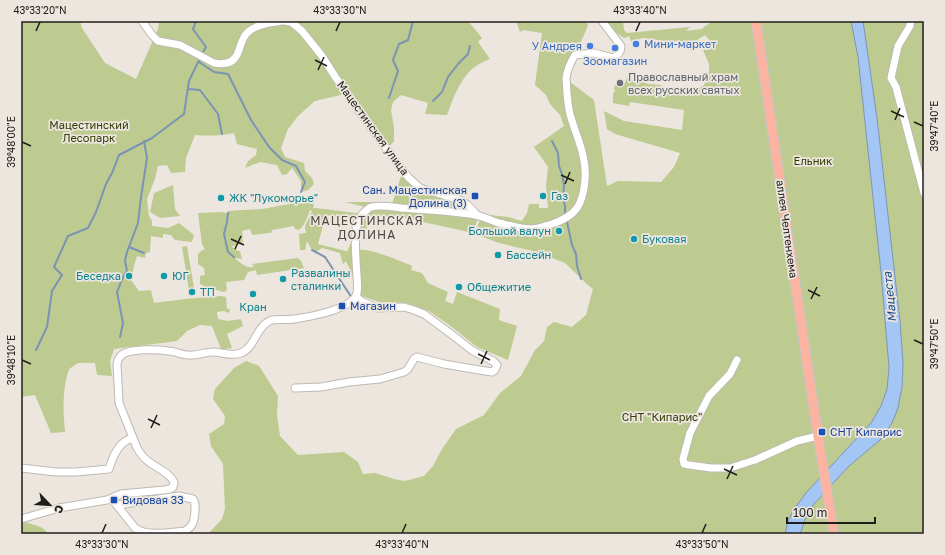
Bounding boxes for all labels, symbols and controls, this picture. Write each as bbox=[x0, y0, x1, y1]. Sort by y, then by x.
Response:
text: 43°33'20"N bbox=[13, 4, 67, 16]
text: 43°33'30"N bbox=[313, 4, 367, 16]
text: 43°33'40"N bbox=[613, 4, 667, 16]
place label: Мини-маркет bbox=[644, 37, 717, 50]
place label: У Андрея bbox=[532, 39, 582, 52]
marker: Мини-маркет bbox=[631, 39, 641, 49]
marker: У Андрея bbox=[585, 41, 595, 51]
marker: Зоомагазин bbox=[610, 43, 620, 53]
place label: Зоомагазин bbox=[583, 54, 647, 67]
place label: Православный храм всех русских святых bbox=[628, 70, 739, 96]
street label: Мацестинская улица bbox=[335, 78, 412, 177]
marker: Православный храм всех русских святых bbox=[615, 78, 625, 88]
text: 39°47'40"E bbox=[928, 101, 940, 151]
text: 39°48'00"E bbox=[5, 116, 17, 168]
park label: Мацестинский Лесопарк bbox=[49, 118, 129, 144]
park label: Ельник bbox=[794, 154, 833, 167]
street label: аллея Челтенхема bbox=[774, 179, 801, 279]
place label: Сан. Мацестинская Долина (3) bbox=[362, 183, 467, 209]
place label: Газ bbox=[551, 189, 568, 202]
place label: ЖК "Лукоморье" bbox=[229, 191, 318, 204]
marker: Сан. Мацестинская Долина (3) bbox=[470, 191, 480, 201]
marker: Газ bbox=[538, 191, 548, 201]
marker: ЖК "Лукоморье" bbox=[216, 193, 226, 203]
district label: МАЦЕСТИНСКАЯ ДОЛИНА bbox=[310, 213, 424, 242]
place label: Большой валун bbox=[468, 224, 551, 237]
marker: Большой валун bbox=[554, 226, 564, 236]
place label: Буковая bbox=[642, 232, 687, 245]
marker: Буковая bbox=[629, 234, 639, 244]
place label: Бассейн bbox=[506, 248, 551, 261]
marker: Бассейн bbox=[493, 250, 503, 260]
place label: Развалины сталинки bbox=[291, 266, 351, 292]
place label: Беседка bbox=[76, 269, 121, 282]
place label: ЮГ bbox=[172, 269, 189, 282]
water label: Мацеста bbox=[879, 270, 900, 323]
marker: Беседка bbox=[124, 271, 134, 281]
marker: ЮГ bbox=[159, 271, 169, 281]
marker: Развалины сталинки bbox=[278, 274, 288, 284]
place label: Общежитие bbox=[467, 280, 531, 293]
marker: Общежитие bbox=[454, 282, 464, 292]
place label: ТП bbox=[200, 285, 215, 298]
marker: ТП bbox=[187, 287, 197, 297]
marker: Кран bbox=[248, 289, 258, 299]
place label: Магазин bbox=[350, 299, 396, 312]
place label: Кран bbox=[239, 300, 267, 313]
marker: Магазин bbox=[337, 301, 347, 311]
text: 39°47'50"E bbox=[928, 319, 940, 369]
text: 39°48'10"E bbox=[5, 335, 17, 385]
park label: СНТ "Кипарис" bbox=[622, 410, 702, 423]
place label: СНТ Кипарис bbox=[830, 425, 902, 438]
marker: СНТ Кипарис bbox=[817, 427, 827, 437]
north arrow bbox=[30, 485, 70, 525]
place label: Видовая 33 bbox=[122, 493, 184, 506]
marker: Видовая 33 bbox=[109, 495, 119, 505]
scale bar bbox=[787, 499, 875, 525]
text: С bbox=[52, 503, 67, 516]
text: 100 m bbox=[793, 505, 827, 520]
text: 43°33'30"N bbox=[75, 538, 129, 550]
text: 43°33'40"N bbox=[375, 538, 429, 550]
text: 43°33'50"N bbox=[675, 538, 729, 550]

